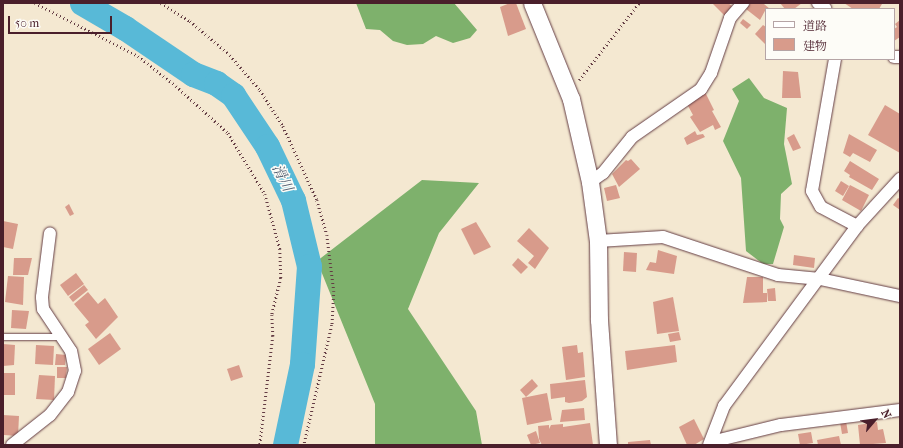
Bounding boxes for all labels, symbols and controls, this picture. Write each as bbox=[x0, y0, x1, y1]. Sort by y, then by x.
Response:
scale bar bbox=[10, 8, 114, 34]
legend bbox=[765, 8, 895, 60]
text: 50 m bbox=[15, 16, 39, 30]
text: 道路 bbox=[803, 19, 827, 33]
text: 建物 bbox=[803, 39, 827, 53]
water label: 滑川 bbox=[268, 162, 296, 194]
north arrow bbox=[855, 400, 895, 440]
text: N bbox=[878, 407, 894, 421]

